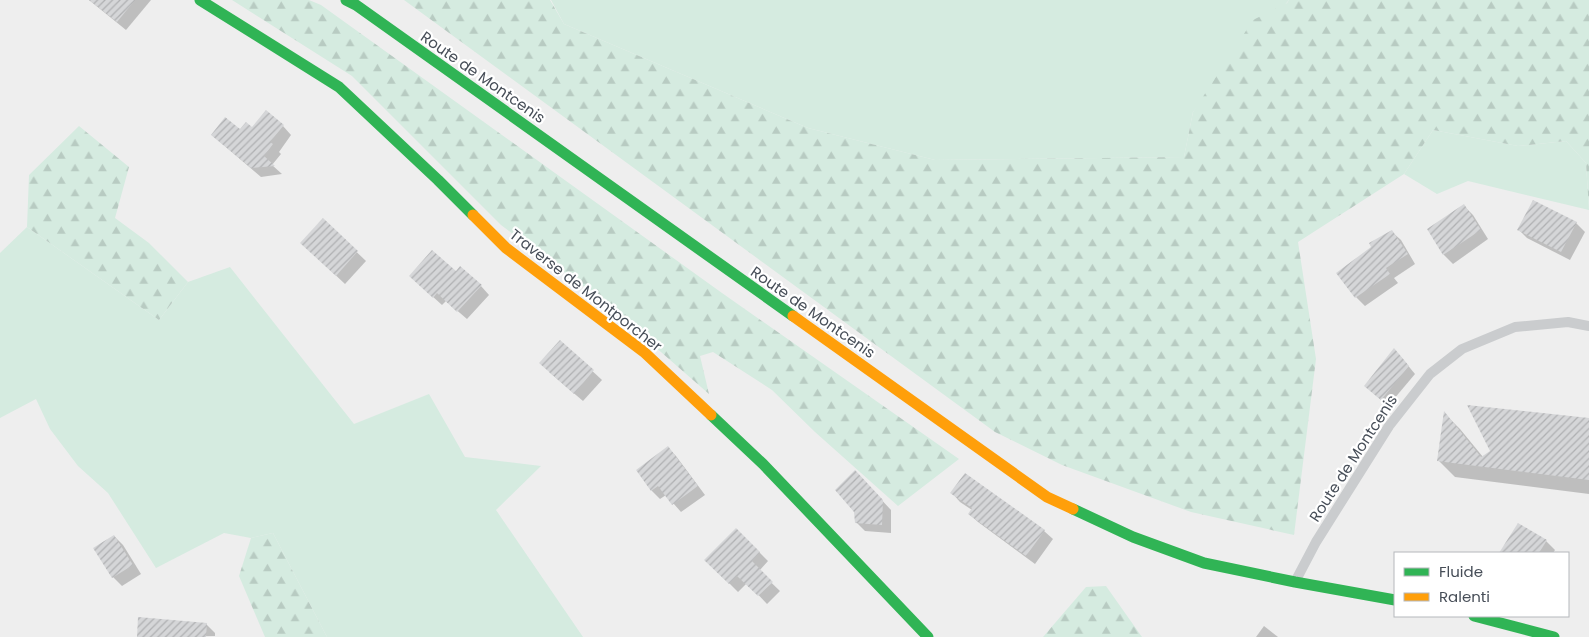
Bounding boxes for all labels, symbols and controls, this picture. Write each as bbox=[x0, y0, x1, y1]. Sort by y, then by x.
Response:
street label: Route de Montcenis bbox=[417, 26, 550, 128]
street label: Traverse de Montporcher bbox=[505, 224, 667, 356]
street label: Route de Montcenis bbox=[747, 261, 880, 363]
street label: Route de Montcenis bbox=[1304, 390, 1402, 526]
legend bbox=[1394, 552, 1569, 617]
text: Fluide bbox=[1439, 561, 1483, 582]
text: Ralenti bbox=[1439, 586, 1490, 607]

